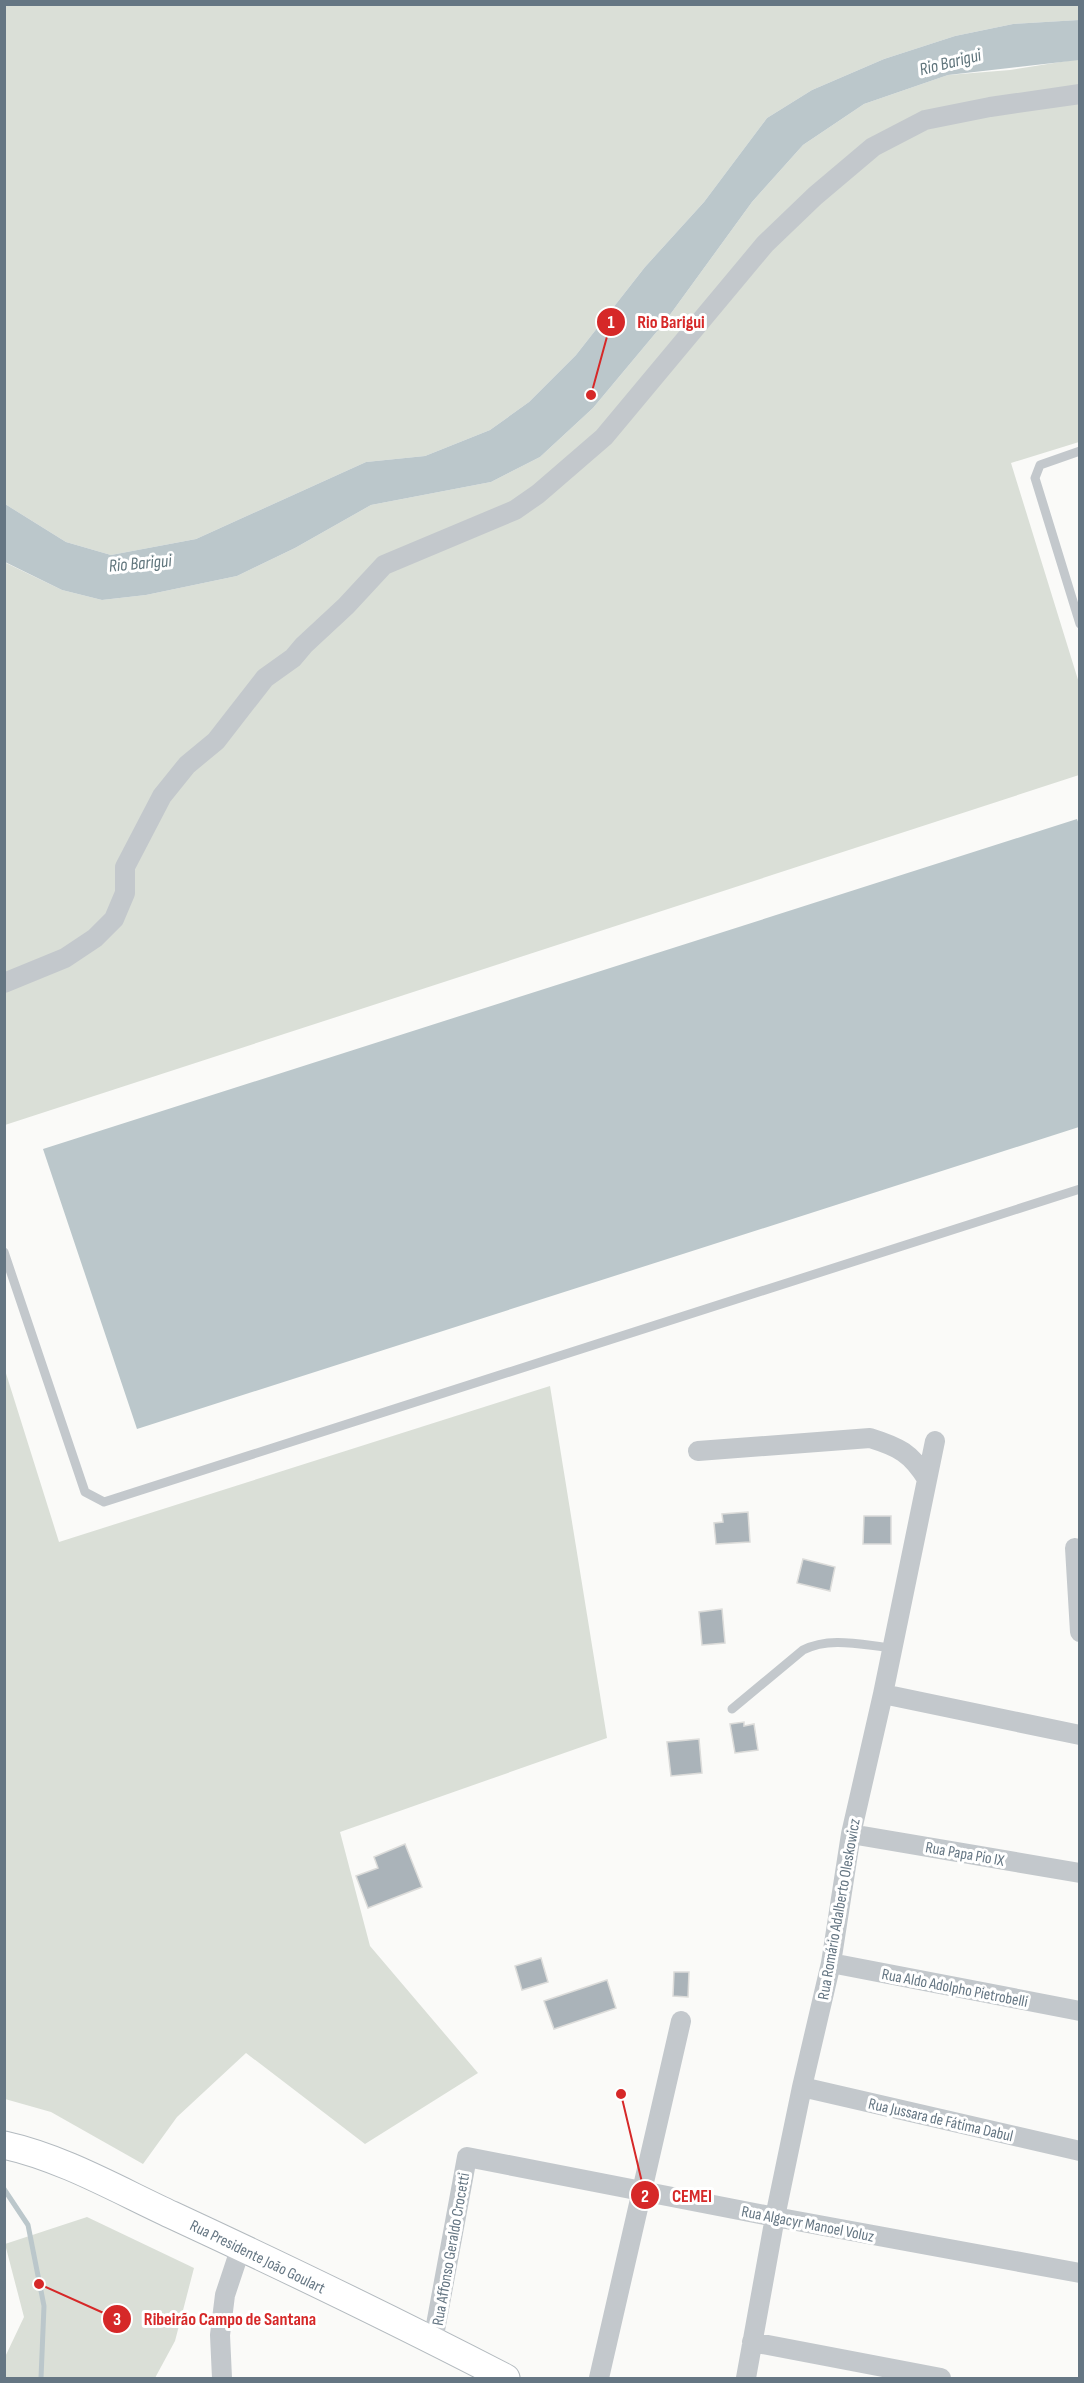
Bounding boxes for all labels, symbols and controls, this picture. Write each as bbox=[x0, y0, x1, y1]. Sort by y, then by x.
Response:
water label: Rio Barigui bbox=[917, 45, 984, 80]
callout: Rio Barigui bbox=[596, 304, 717, 340]
text: 1 bbox=[607, 312, 615, 333]
text: Rio Barigui bbox=[637, 312, 705, 333]
water label: Rio Barigui bbox=[108, 550, 173, 577]
street label: Rua Romário Adalberto Oleskowicz bbox=[814, 1817, 865, 2001]
street label: Rua Papa Pio IX bbox=[924, 1838, 1006, 1871]
street label: Rua Aldo Adolpho Pietrobelli bbox=[880, 1965, 1029, 2012]
street label: Rua Jussara de Fátima Dabul bbox=[866, 2095, 1015, 2146]
street label: Rua Affonso Geraldo Crocetti bbox=[429, 2171, 474, 2327]
callout: CEMEI bbox=[630, 2177, 724, 2213]
text: 2 bbox=[641, 2186, 649, 2207]
text: CEMEI bbox=[672, 2186, 712, 2207]
street label: Rua Algacyr Manoel Voluz bbox=[740, 2202, 876, 2247]
street label: Rua Presidente João Goulart bbox=[187, 2216, 328, 2298]
callout: Ribeirão Campo de Santana bbox=[102, 2301, 328, 2337]
text: 3 bbox=[113, 2309, 121, 2330]
text: Ribeirão Campo de Santana bbox=[144, 2309, 316, 2330]

